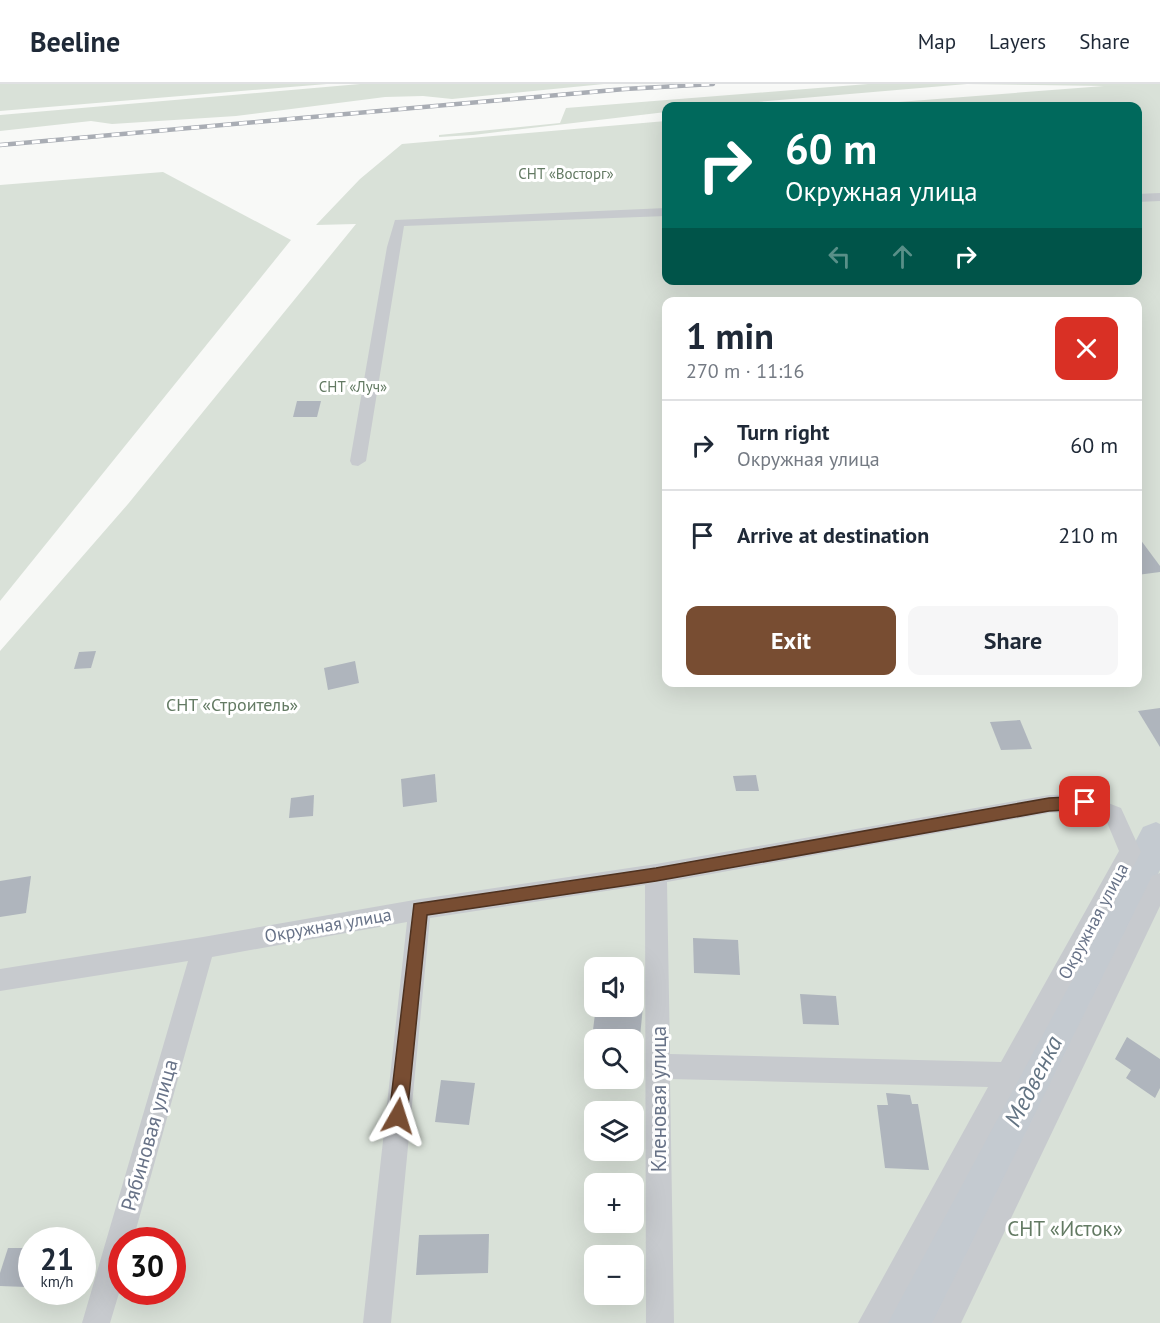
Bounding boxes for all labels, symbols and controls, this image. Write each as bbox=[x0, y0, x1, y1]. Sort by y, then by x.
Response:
text: Beeline bbox=[30, 23, 120, 60]
text: Map bbox=[918, 28, 956, 55]
text: Layers bbox=[989, 28, 1046, 55]
text: Share bbox=[1079, 28, 1130, 55]
text: 60 m bbox=[785, 121, 877, 176]
icon: right bbox=[686, 126, 764, 204]
park label: СНТ «Восторг» bbox=[518, 164, 614, 183]
text: Окружная улица bbox=[785, 174, 978, 208]
icon: left bbox=[823, 240, 856, 273]
icon: ahead bbox=[886, 240, 919, 273]
icon: right bbox=[949, 240, 982, 273]
text: 1 min bbox=[686, 312, 774, 359]
button: close bbox=[1055, 317, 1118, 380]
text: 270 m · 11:16 bbox=[686, 358, 804, 384]
park label: СНТ «Луч» bbox=[319, 377, 387, 396]
text: Turn right bbox=[737, 418, 829, 446]
icon: right bbox=[686, 429, 719, 462]
text: 60 m bbox=[1070, 431, 1118, 459]
text: Окружная улица bbox=[737, 446, 880, 472]
icon: arrive bbox=[686, 519, 719, 552]
text: Arrive at destination bbox=[737, 521, 929, 549]
text: 210 m bbox=[1058, 521, 1118, 549]
button: Exit bbox=[686, 606, 896, 675]
button: Share bbox=[908, 606, 1118, 675]
park label: СНТ «Строитель» bbox=[166, 693, 298, 716]
pin bbox=[1059, 776, 1110, 827]
icon: arrive bbox=[1068, 785, 1101, 818]
street label: Окружная улица bbox=[1053, 859, 1133, 983]
street label: Окружная улица bbox=[263, 903, 393, 947]
map controls bbox=[584, 957, 644, 1305]
button: sound bbox=[584, 957, 644, 1017]
street label: Кленовая улица bbox=[645, 1026, 672, 1172]
button: search bbox=[584, 1029, 644, 1089]
water label: Медвенка bbox=[997, 1030, 1069, 1132]
street label: Рябиновая улица bbox=[114, 1056, 184, 1214]
position arrow bbox=[366, 1084, 430, 1148]
button: layers bbox=[584, 1101, 644, 1161]
button: + bbox=[584, 1173, 644, 1233]
park label: СНТ «Исток» bbox=[1007, 1215, 1123, 1242]
speed limit sign: 30 bbox=[108, 1227, 186, 1305]
text: 21 bbox=[40, 1239, 74, 1278]
button: − bbox=[584, 1245, 644, 1305]
text: km/h bbox=[41, 1272, 73, 1291]

